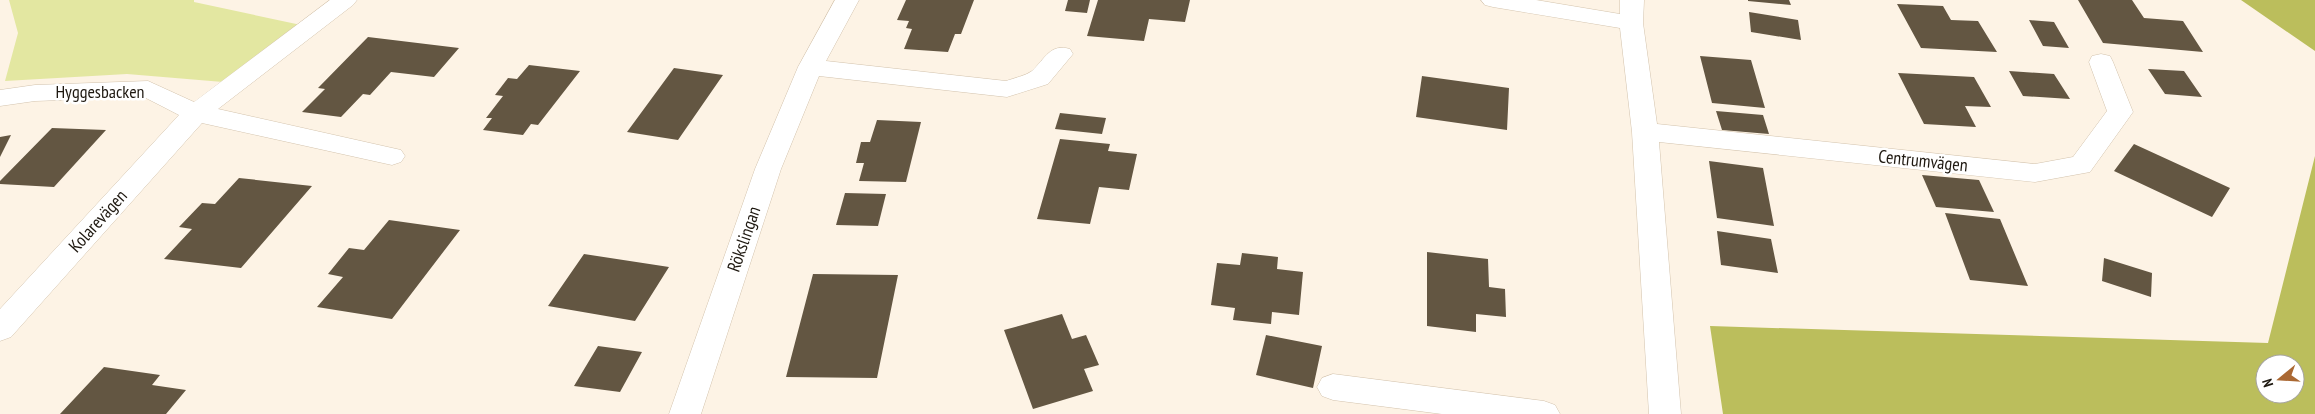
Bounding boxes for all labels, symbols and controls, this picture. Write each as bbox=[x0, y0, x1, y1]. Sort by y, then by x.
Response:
street label: Hyggesbacken bbox=[55, 80, 145, 103]
street label: Centrumvägen bbox=[1877, 144, 1969, 177]
street label: Kolarevägen bbox=[63, 184, 132, 257]
street label: Rökslingan bbox=[722, 203, 765, 275]
north arrow bbox=[2255, 354, 2305, 404]
text: N bbox=[2258, 377, 2277, 389]

